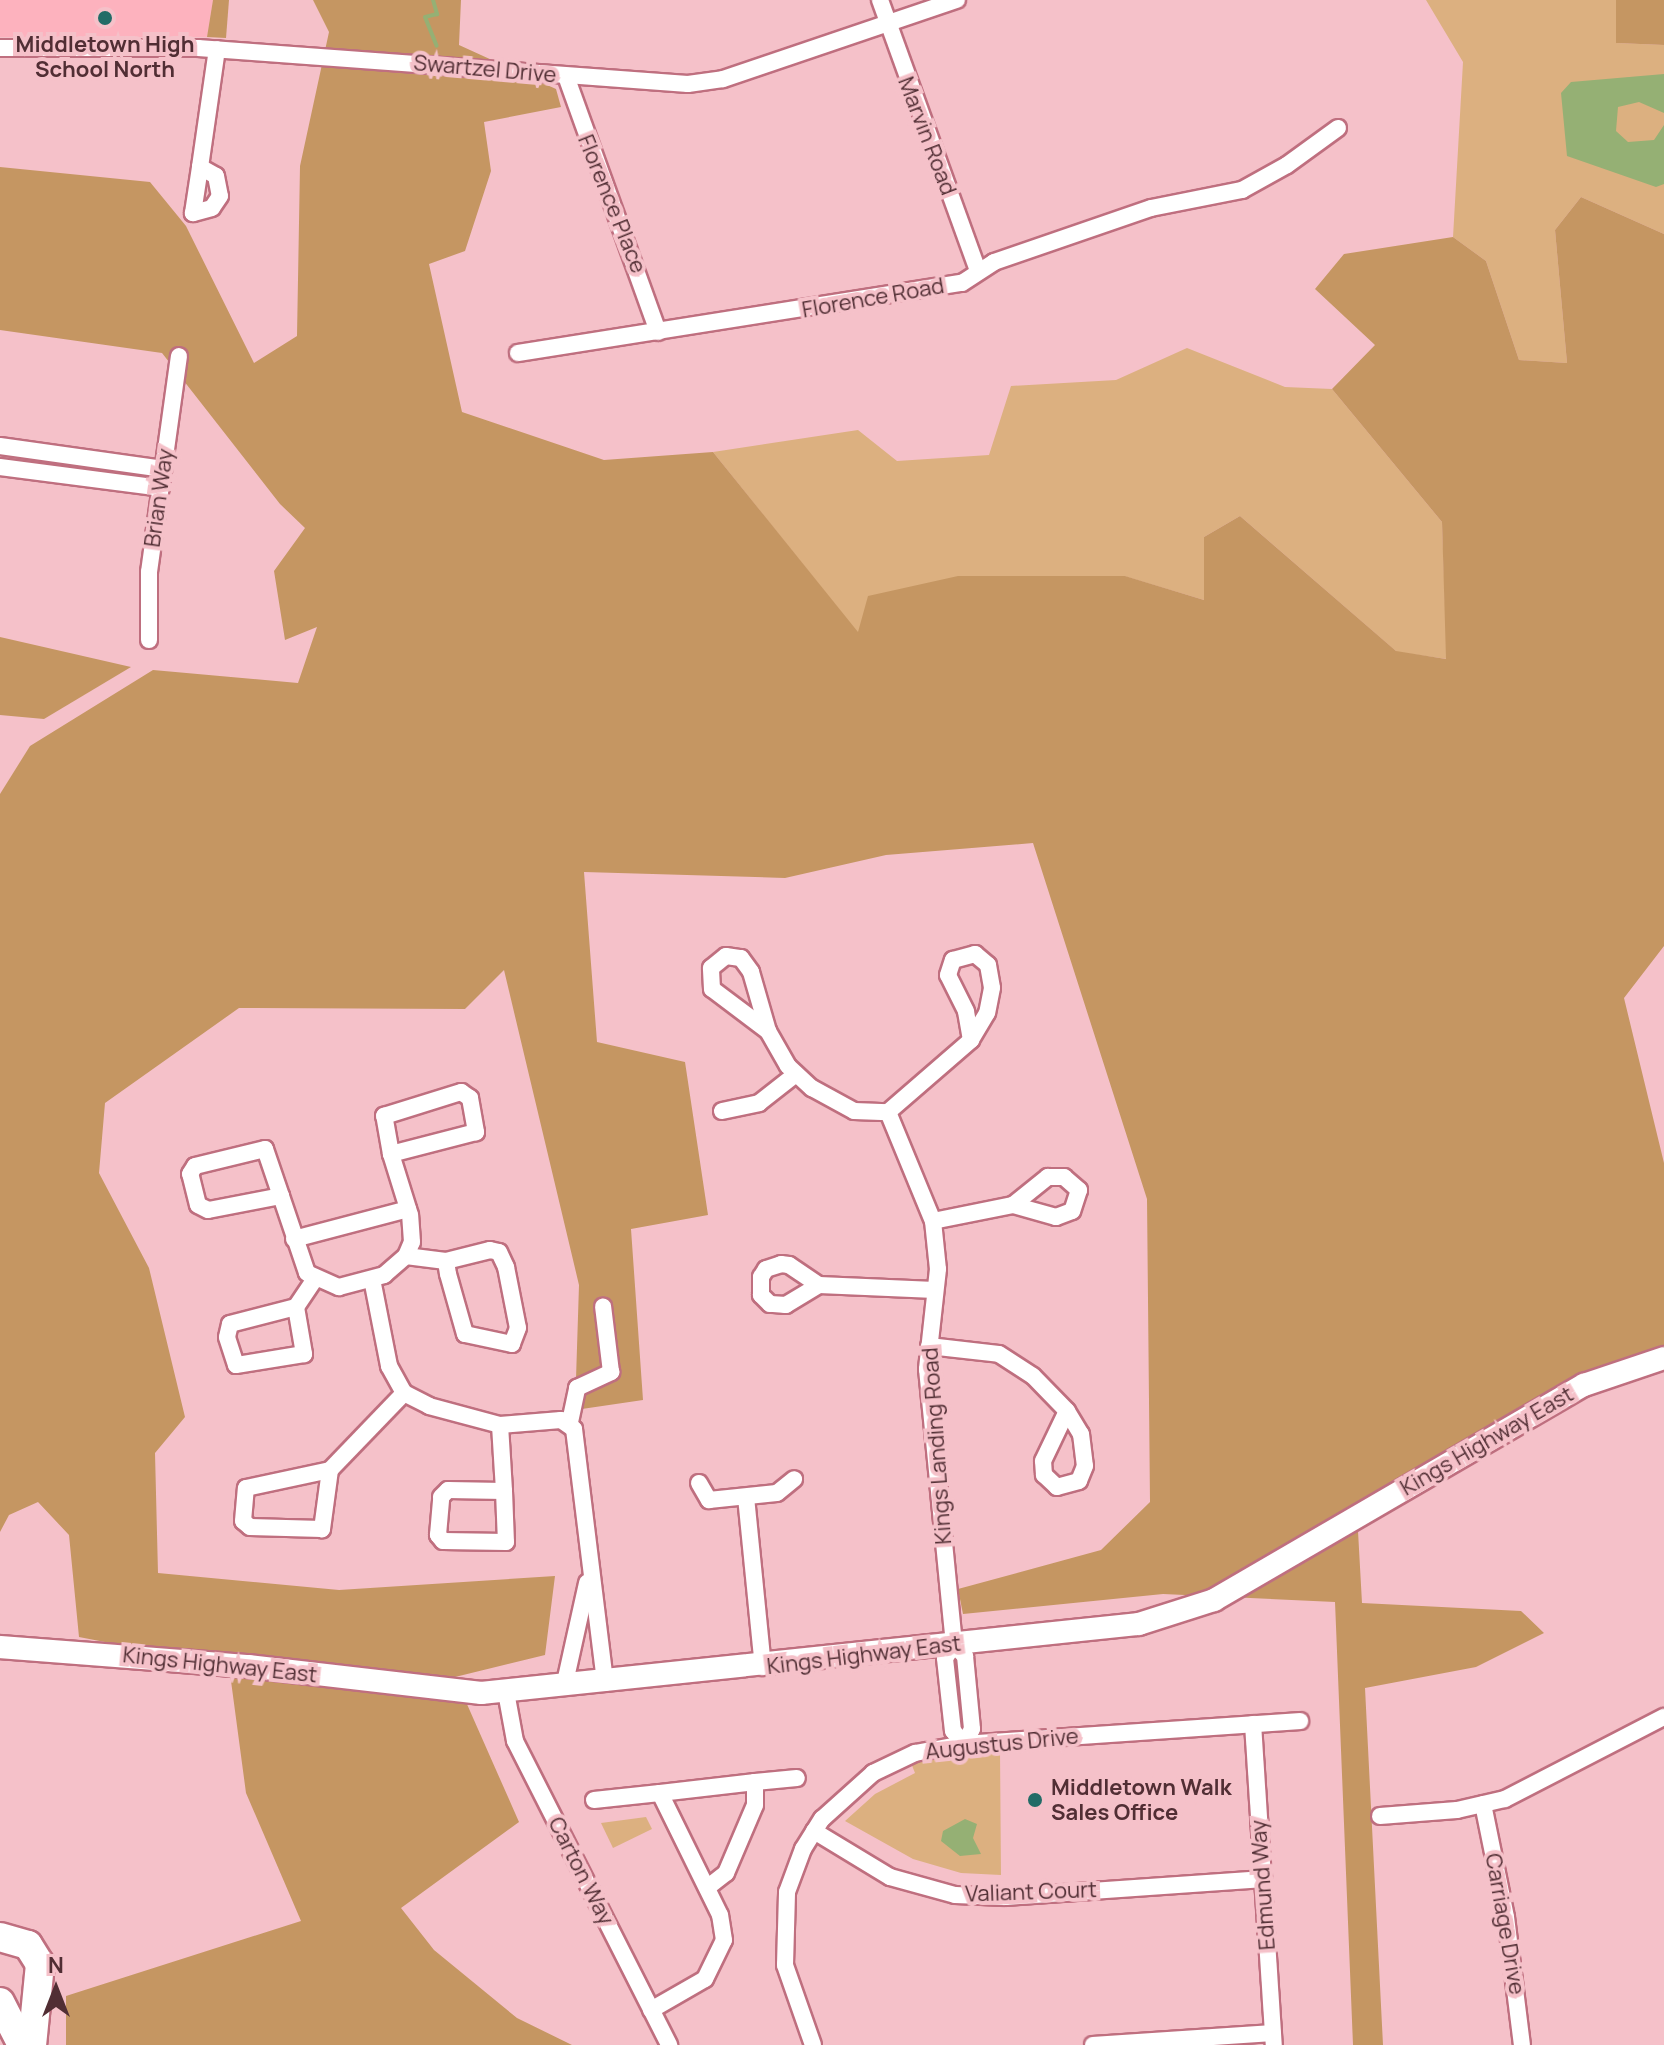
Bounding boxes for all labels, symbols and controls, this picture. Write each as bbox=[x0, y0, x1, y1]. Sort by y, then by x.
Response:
marker: Middletown High School North bbox=[96, 9, 114, 27]
place label: Middletown High School North bbox=[16, 31, 194, 82]
street label: Swartzel Drive bbox=[412, 50, 558, 88]
street label: Marvin Road bbox=[892, 73, 962, 199]
street label: Florence Place bbox=[572, 131, 652, 277]
street label: Florence Road bbox=[800, 273, 946, 323]
street label: Brian Way bbox=[139, 447, 179, 549]
street label: Kings Landing Road bbox=[917, 1347, 957, 1545]
street label: Kings Highway East bbox=[1396, 1381, 1578, 1501]
street label: Kings Highway East bbox=[765, 1630, 963, 1680]
street label: Kings Highway East bbox=[121, 1642, 319, 1688]
street label: Augustus Drive bbox=[924, 1723, 1080, 1765]
place label: Middletown Walk Sales Office bbox=[1051, 1774, 1232, 1826]
marker: Middletown Walk Sales Office bbox=[1026, 1791, 1044, 1809]
street label: Carton Way bbox=[543, 1813, 619, 1929]
street label: Edmund Way bbox=[1245, 1819, 1281, 1951]
street label: Carriage Drive bbox=[1480, 1851, 1530, 1997]
street label: Valiant Court bbox=[965, 1877, 1097, 1907]
north arrow bbox=[16, 1949, 96, 2029]
text: N bbox=[48, 1950, 64, 1980]

